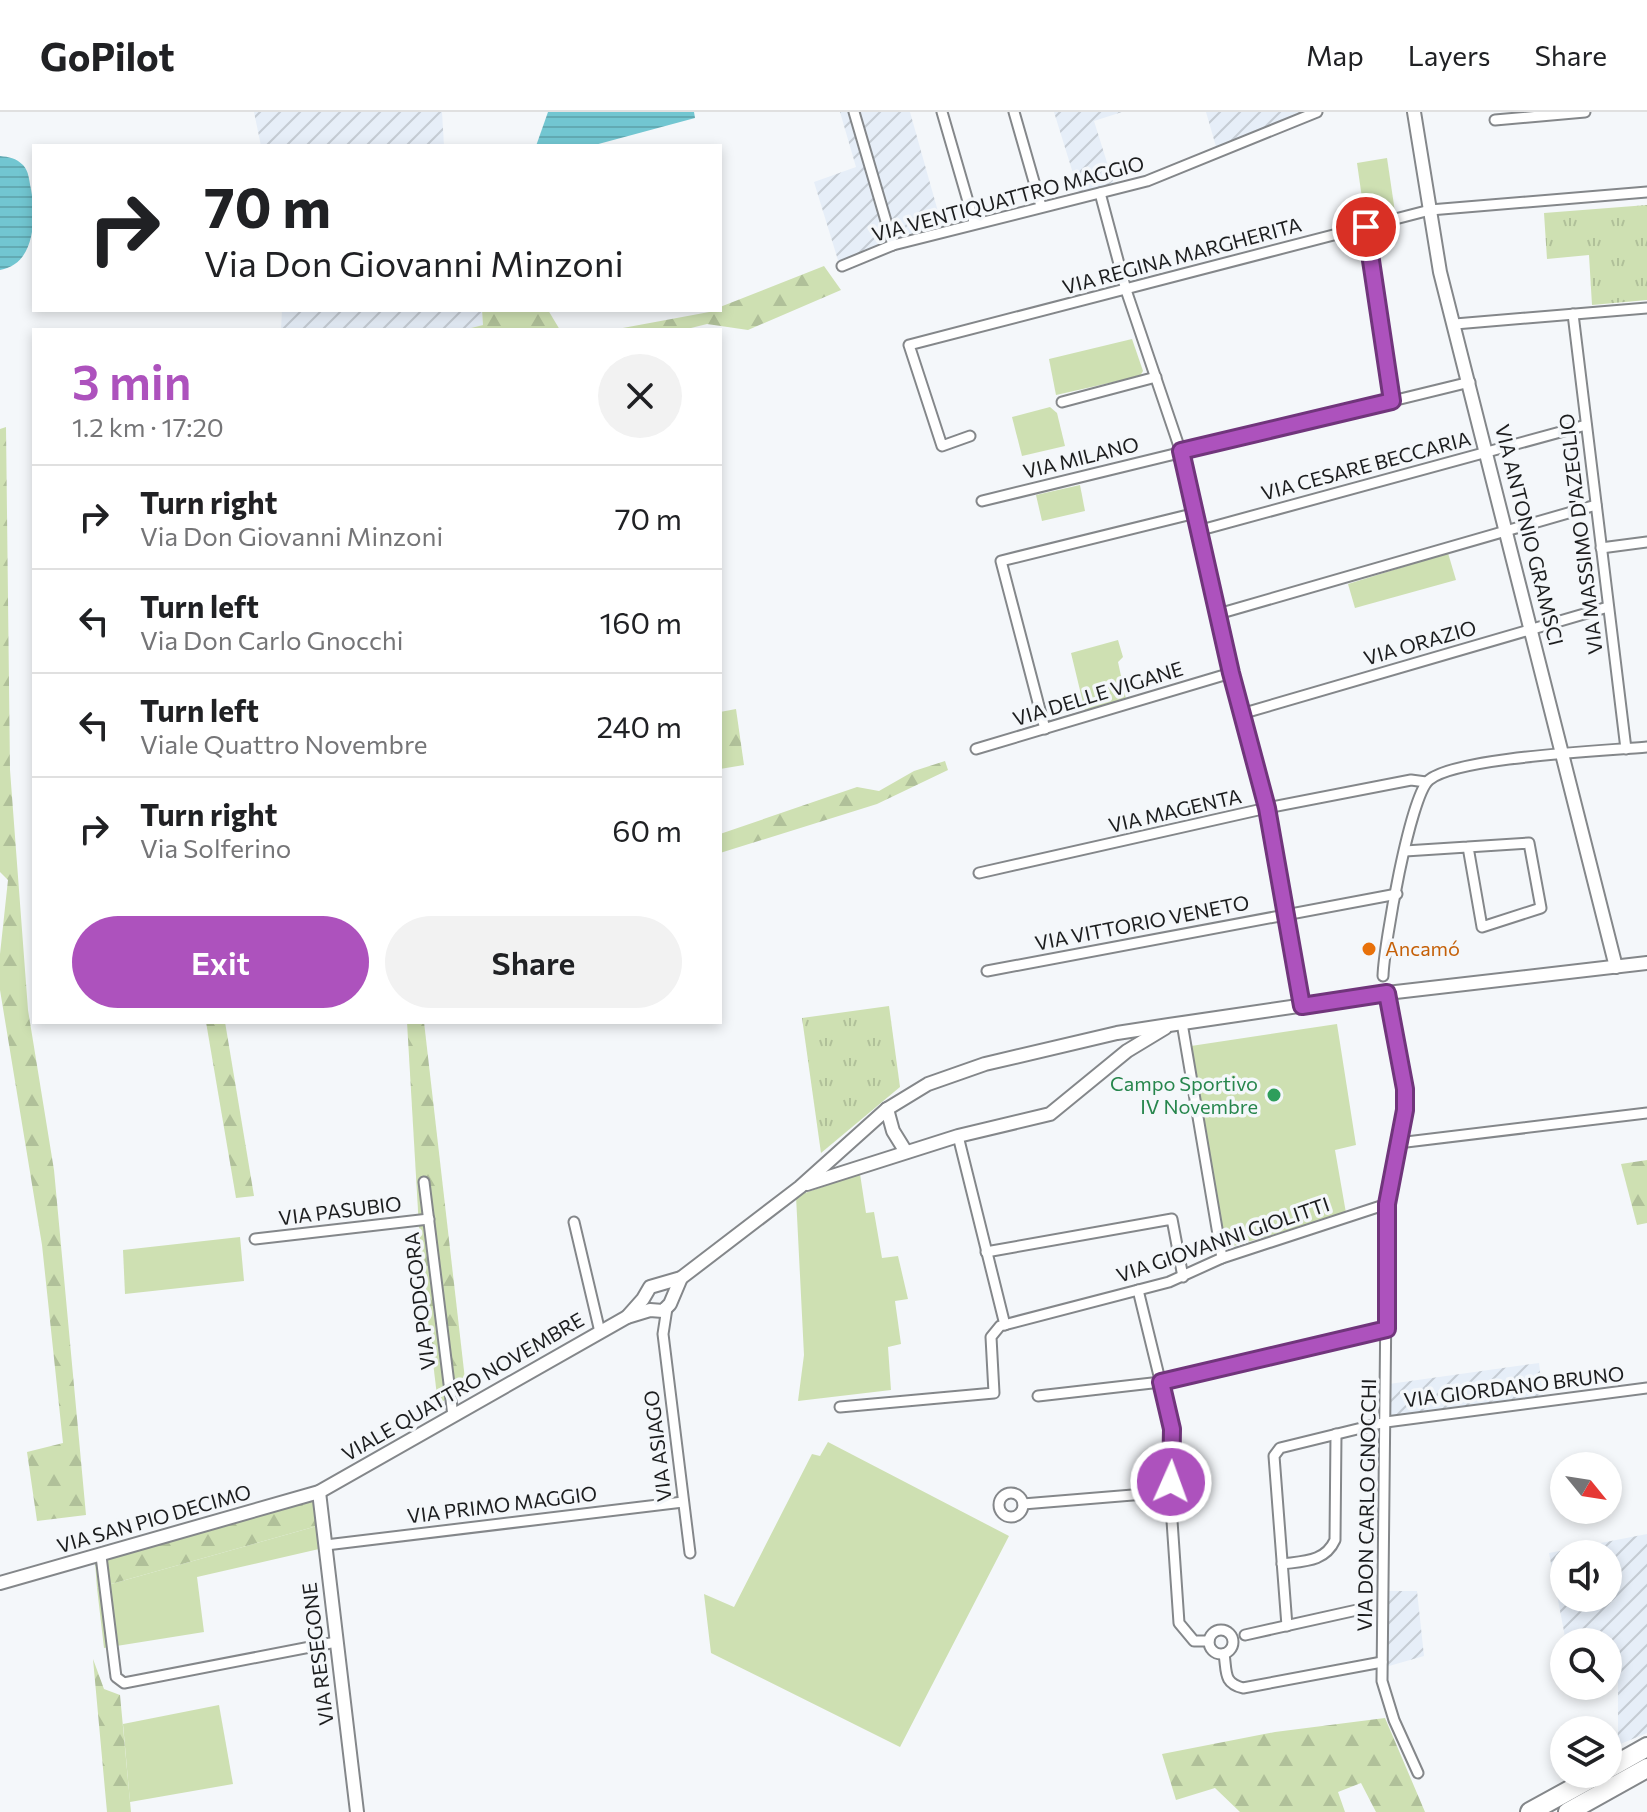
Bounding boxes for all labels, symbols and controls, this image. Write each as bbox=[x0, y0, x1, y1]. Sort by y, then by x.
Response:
text: GoPilot bbox=[40, 32, 175, 79]
text: Map bbox=[1306, 38, 1364, 72]
text: Layers bbox=[1408, 38, 1490, 72]
text: Share bbox=[1534, 38, 1607, 72]
street label: VIA VENTIQUATTRO MAGGIO bbox=[869, 150, 1147, 246]
text: 70 m bbox=[204, 171, 331, 240]
icon: right bbox=[72, 176, 176, 280]
pin bbox=[1332, 193, 1400, 261]
icon: arrive bbox=[1344, 205, 1388, 249]
street label: VIA REGINA MARGHERITA bbox=[1060, 211, 1304, 299]
text: Via Don Giovanni Minzoni bbox=[204, 240, 624, 284]
text: 3 min bbox=[72, 351, 192, 410]
button: close bbox=[598, 354, 682, 438]
text: 1.2 km · 17:20 bbox=[72, 411, 224, 442]
street label: VIA MASSIMO D'AZEGLIO bbox=[1553, 412, 1607, 656]
street label: VIA ANTONIO GRAMSCI bbox=[1491, 422, 1569, 648]
street label: VIA CESARE BECCARIA bbox=[1258, 425, 1473, 505]
street label: VIA MILANO bbox=[1020, 431, 1141, 483]
text: Turn right bbox=[140, 483, 277, 520]
icon: right bbox=[72, 495, 116, 539]
text: 70 m bbox=[615, 499, 682, 536]
text: Via Don Giovanni Minzoni bbox=[140, 520, 443, 551]
text: Turn left bbox=[140, 587, 259, 624]
icon: left bbox=[72, 599, 116, 643]
text: 160 m bbox=[599, 603, 682, 640]
street label: VIA ORAZIO bbox=[1361, 615, 1479, 670]
text: Via Don Carlo Gnocchi bbox=[140, 624, 403, 655]
street label: VIA DELLE VIGANE bbox=[1010, 656, 1186, 730]
text: Turn left bbox=[140, 691, 259, 728]
icon: left bbox=[72, 703, 116, 747]
text: 240 m bbox=[596, 707, 682, 744]
text: Viale Quattro Novembre bbox=[140, 728, 428, 759]
street label: VIA MAGENTA bbox=[1106, 783, 1244, 837]
text: Turn right bbox=[140, 795, 277, 832]
icon: right bbox=[72, 807, 116, 851]
text: 60 m bbox=[612, 811, 682, 848]
text: Via Solferino bbox=[140, 832, 291, 863]
street label: VIA VITTORIO VENETO bbox=[1033, 889, 1251, 955]
button: Exit bbox=[72, 916, 369, 1008]
button: Share bbox=[385, 916, 682, 1008]
place label: Ancamó bbox=[1385, 936, 1460, 960]
marker: Ancamó bbox=[1360, 940, 1378, 958]
place label: Campo Sportivo IV Novembre bbox=[1110, 1071, 1258, 1118]
marker: Campo Sportivo IV Novembre bbox=[1265, 1086, 1283, 1104]
street label: VIA PASUBIO bbox=[277, 1191, 403, 1229]
street label: VIA GIOVANNI GIOLITTI bbox=[1113, 1191, 1332, 1287]
street label: VIA PODGORA bbox=[399, 1231, 439, 1371]
street label: VIALE QUATTRO NOVEMBRE bbox=[337, 1307, 588, 1465]
street label: VIA GIORDANO BRUNO bbox=[1402, 1361, 1626, 1411]
street label: VIA DON CARLO GNOCCHI bbox=[1352, 1378, 1380, 1632]
street label: VIA ASIAGO bbox=[638, 1389, 676, 1503]
position arrow bbox=[1129, 1440, 1213, 1524]
north arrow bbox=[1550, 1452, 1622, 1524]
map controls bbox=[1550, 1452, 1622, 1788]
street label: VIA SAN PIO DECIMO bbox=[54, 1479, 254, 1557]
street label: VIA PRIMO MAGGIO bbox=[406, 1480, 598, 1528]
button: sound bbox=[1550, 1540, 1622, 1612]
street label: VIA RESEGONE bbox=[296, 1581, 338, 1727]
button: search bbox=[1550, 1628, 1622, 1700]
button: layers bbox=[1550, 1716, 1622, 1788]

